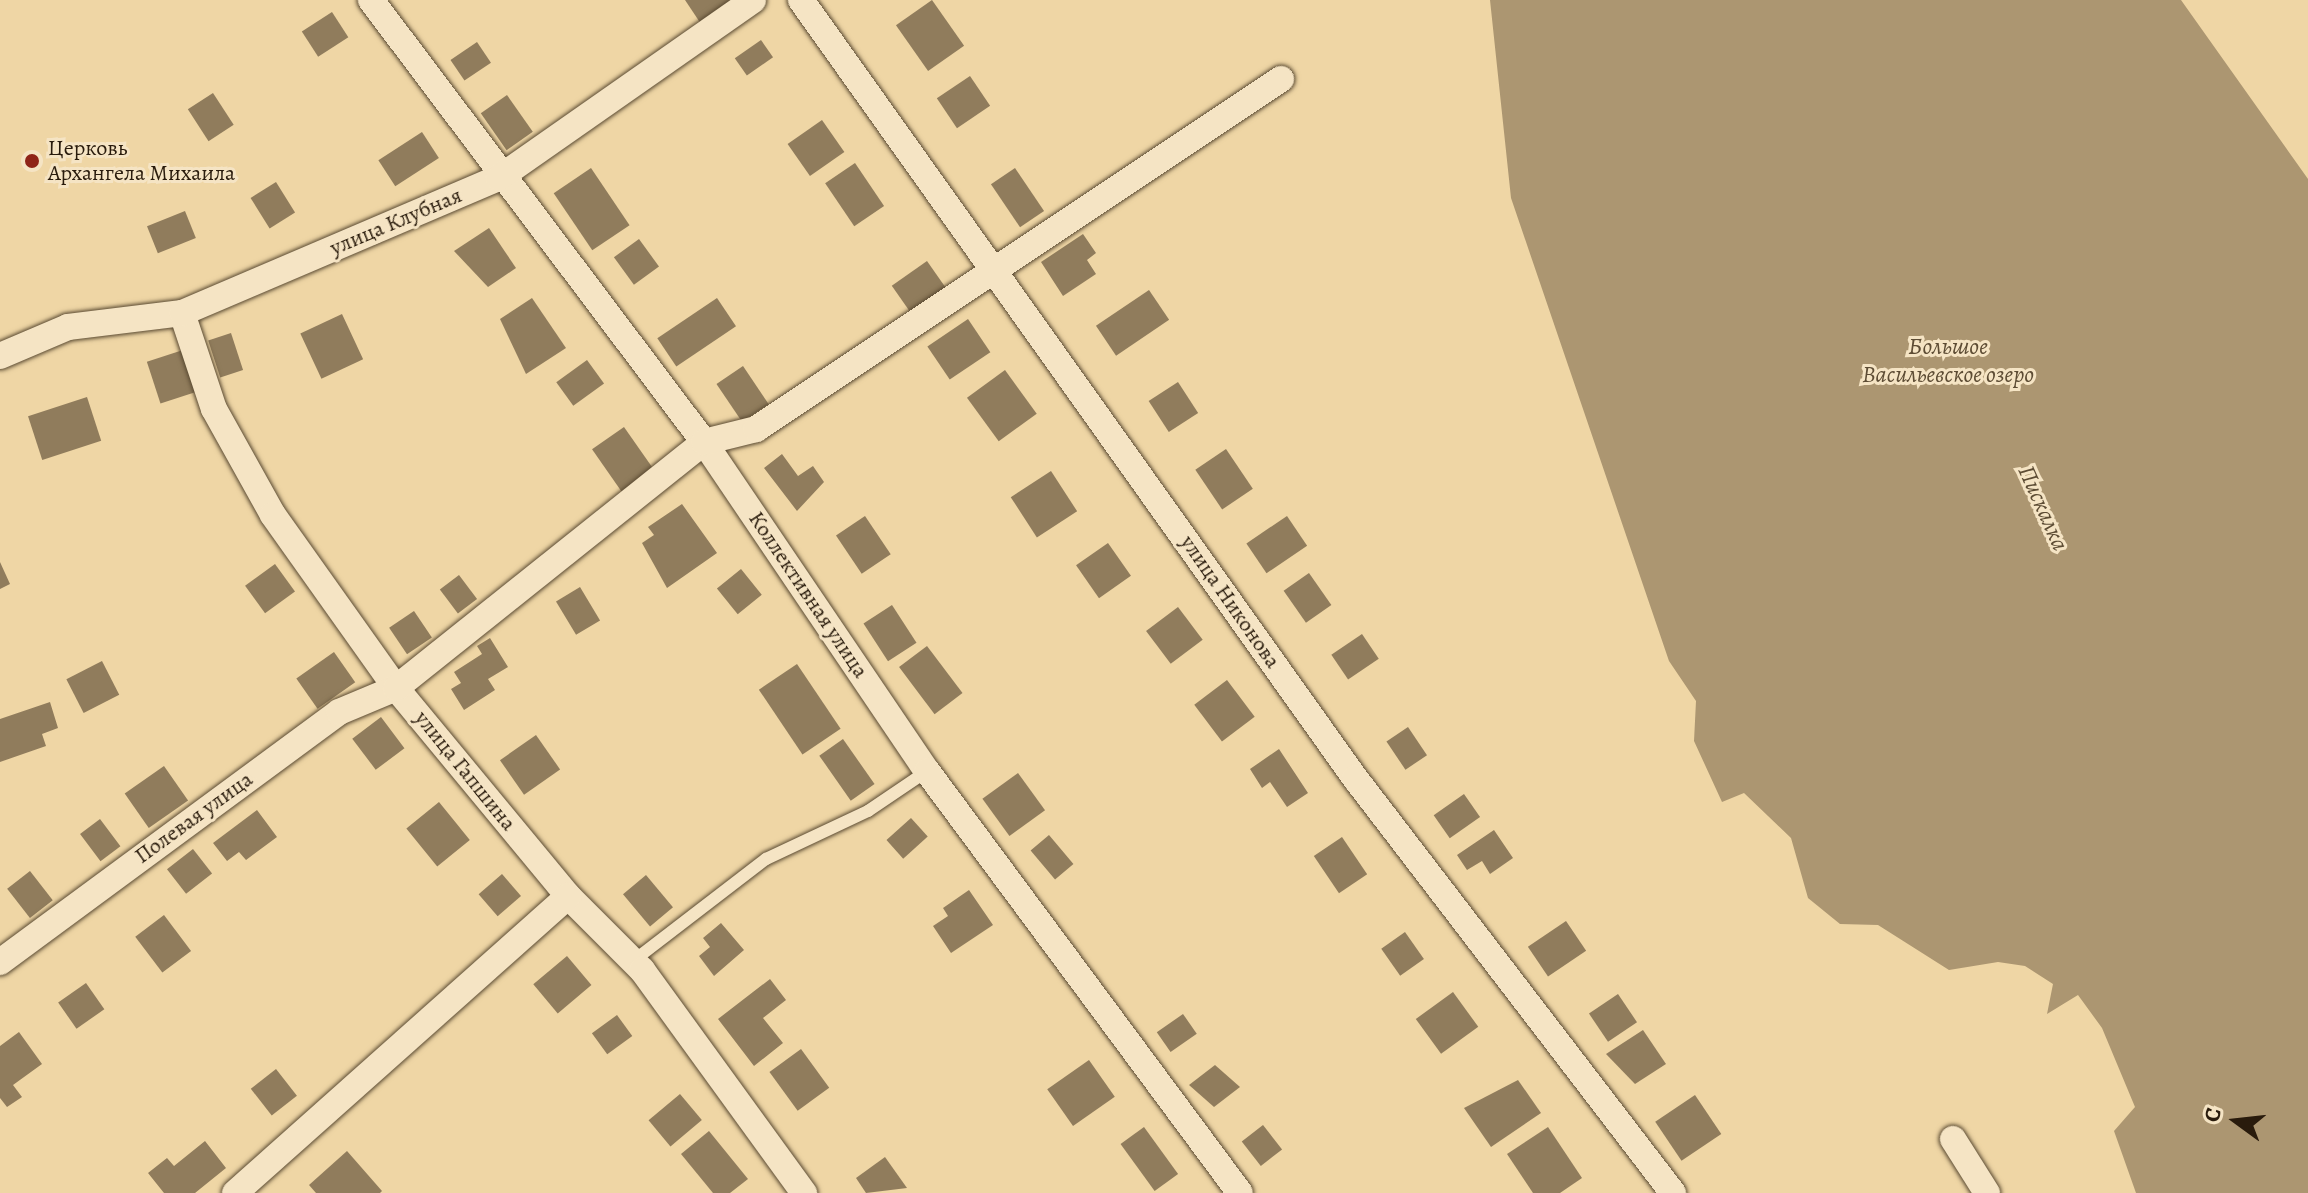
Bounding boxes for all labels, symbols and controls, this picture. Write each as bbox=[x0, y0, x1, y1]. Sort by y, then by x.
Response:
place label: Церковь Архангела Михаила bbox=[48, 135, 235, 186]
marker: Церковь Архангела Михаила bbox=[23, 152, 41, 170]
street label: улица Клубная bbox=[326, 182, 466, 262]
water label: Большое Васильевское озеро bbox=[1862, 333, 2034, 389]
water label: Пискалка bbox=[2012, 461, 2074, 555]
street label: Коллективная улица bbox=[743, 507, 873, 683]
street label: улица Никонова bbox=[1174, 530, 1286, 674]
street label: улица Гапшина bbox=[409, 706, 521, 836]
street label: Полевая улица bbox=[130, 766, 258, 870]
north arrow bbox=[2196, 1081, 2276, 1161]
text: С bbox=[2197, 1104, 2229, 1125]

